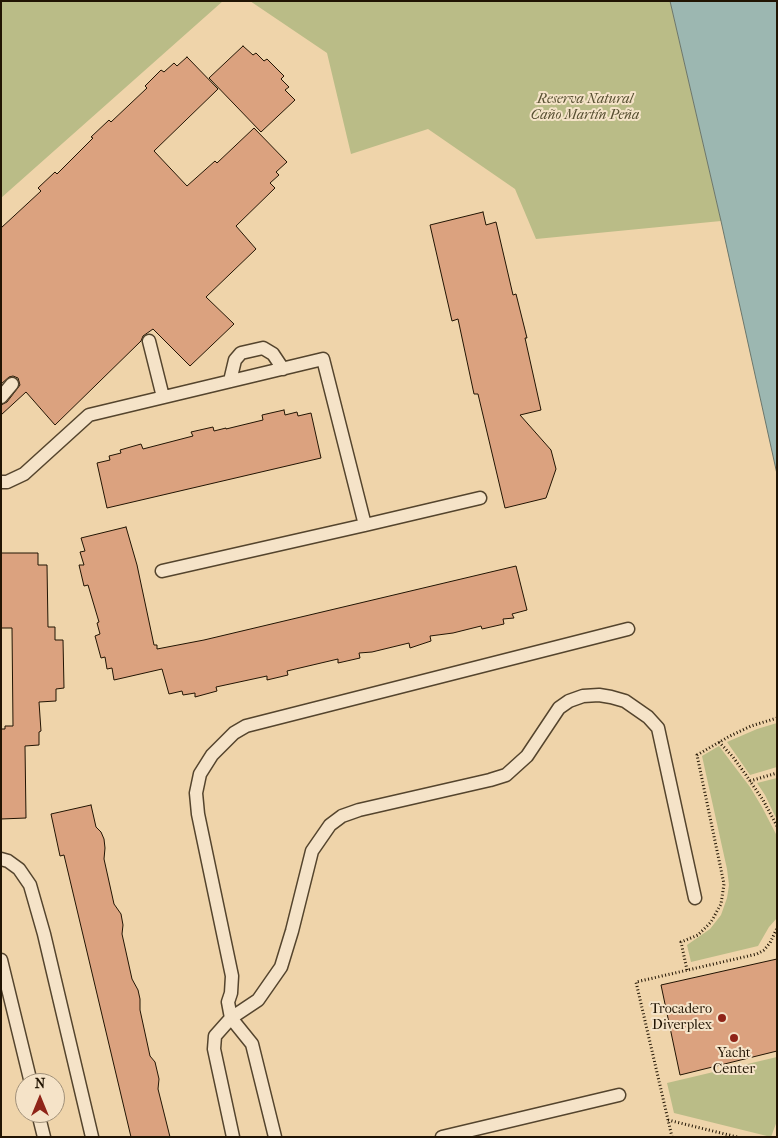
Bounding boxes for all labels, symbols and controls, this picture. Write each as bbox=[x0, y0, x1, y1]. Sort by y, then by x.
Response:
park label: Reserva Natural Caño Martín Peña bbox=[531, 92, 639, 124]
place label: Trocadero Diverplex bbox=[650, 1002, 712, 1034]
marker: Trocadero Diverplex bbox=[716, 1012, 728, 1024]
marker: Yacht Center bbox=[728, 1032, 740, 1044]
place label: Yacht Center bbox=[713, 1046, 755, 1078]
north arrow bbox=[15, 1073, 65, 1123]
text: N bbox=[35, 1075, 45, 1092]

